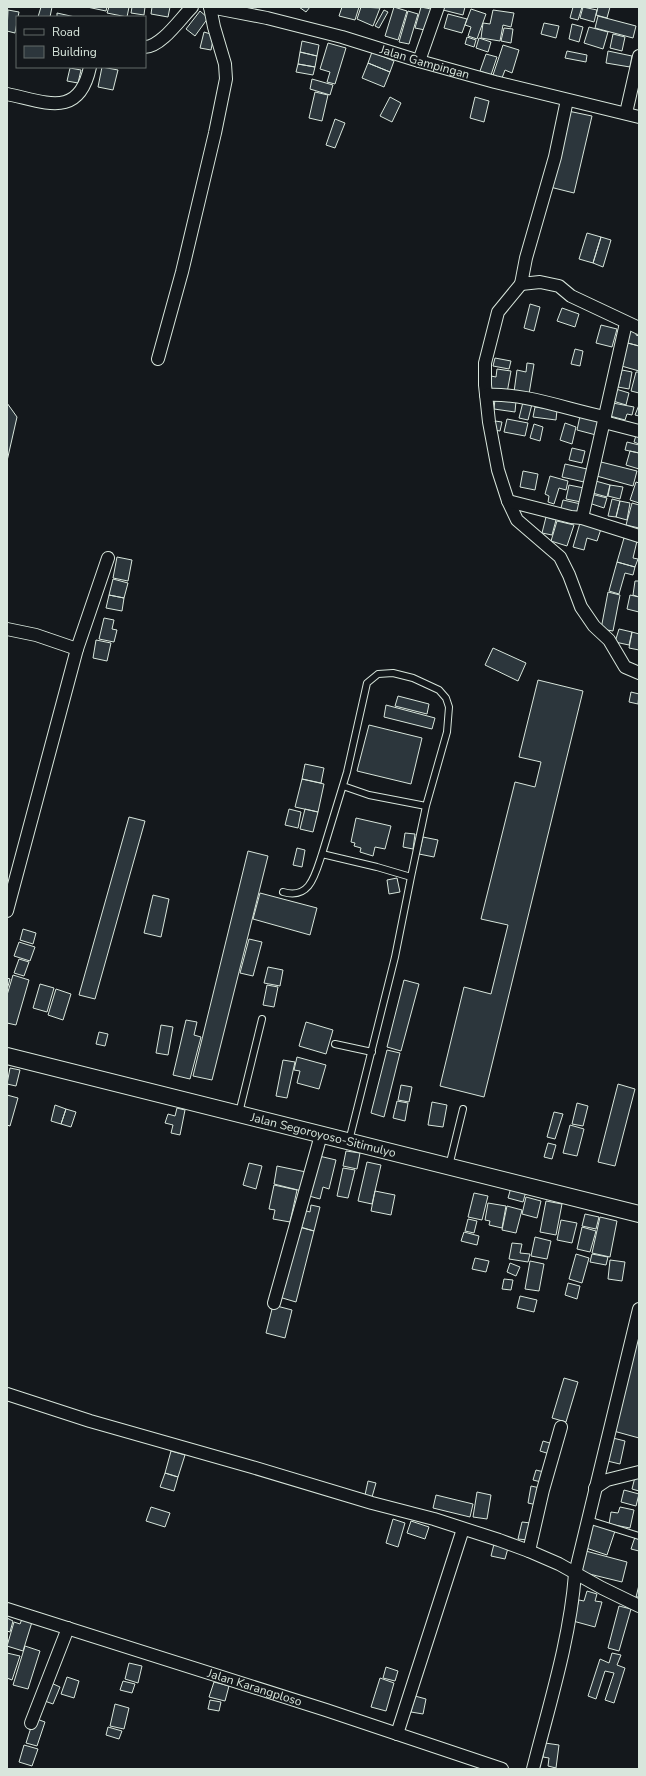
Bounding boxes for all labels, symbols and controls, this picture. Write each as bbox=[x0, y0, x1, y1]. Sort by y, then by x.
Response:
legend bbox=[16, 16, 146, 68]
text: Road bbox=[52, 24, 80, 40]
street label: Jalan Gampingan bbox=[377, 41, 471, 83]
text: Building bbox=[52, 44, 97, 60]
street label: Jalan Segoroyoso-Sitimulyo bbox=[248, 1109, 398, 1161]
street label: Jalan Karangploso bbox=[205, 1665, 304, 1710]

